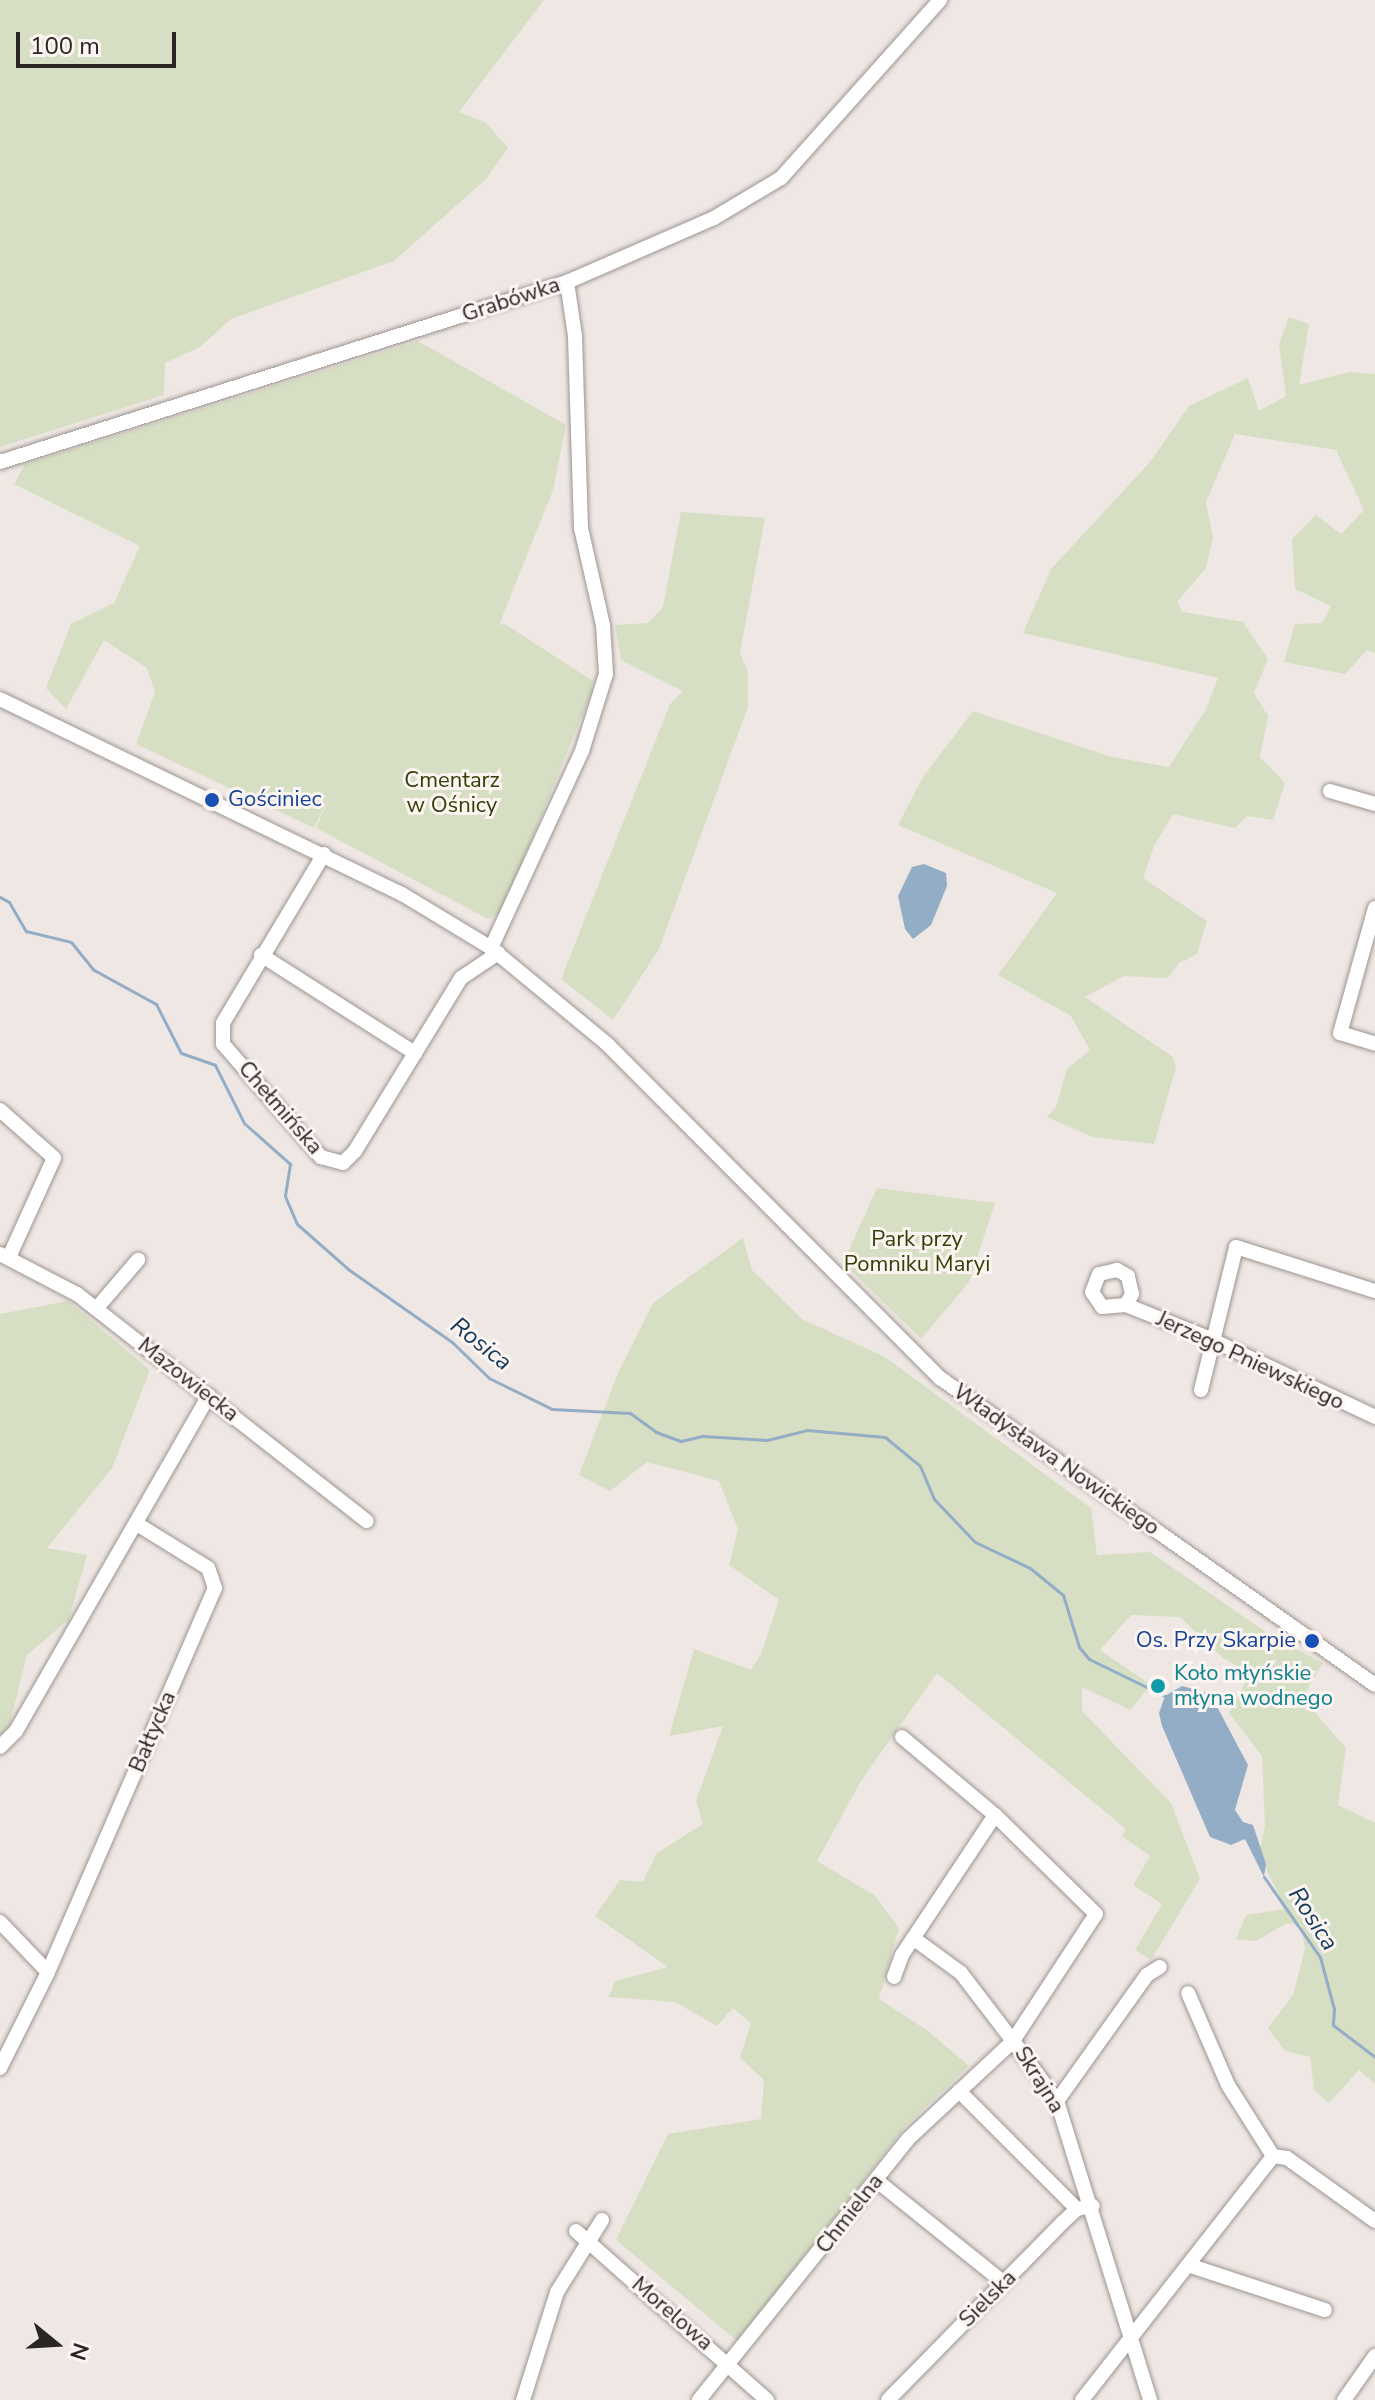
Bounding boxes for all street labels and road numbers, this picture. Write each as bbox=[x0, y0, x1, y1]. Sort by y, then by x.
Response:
street label: Grabówka bbox=[459, 272, 563, 328]
street label: Chełmińska bbox=[232, 1056, 328, 1160]
street label: Jerzego Pniewskiego bbox=[1152, 1306, 1348, 1416]
street label: Mazowiecka bbox=[132, 1332, 244, 1428]
street label: Władysława Nowickiego bbox=[948, 1379, 1164, 1541]
street label: Bałtycka bbox=[124, 1688, 182, 1776]
street label: Skrajna bbox=[1008, 2042, 1070, 2118]
street label: Chmielna bbox=[811, 2169, 889, 2259]
street label: Sielska bbox=[954, 2265, 1022, 2333]
street label: Morelowa bbox=[626, 2272, 718, 2356]

